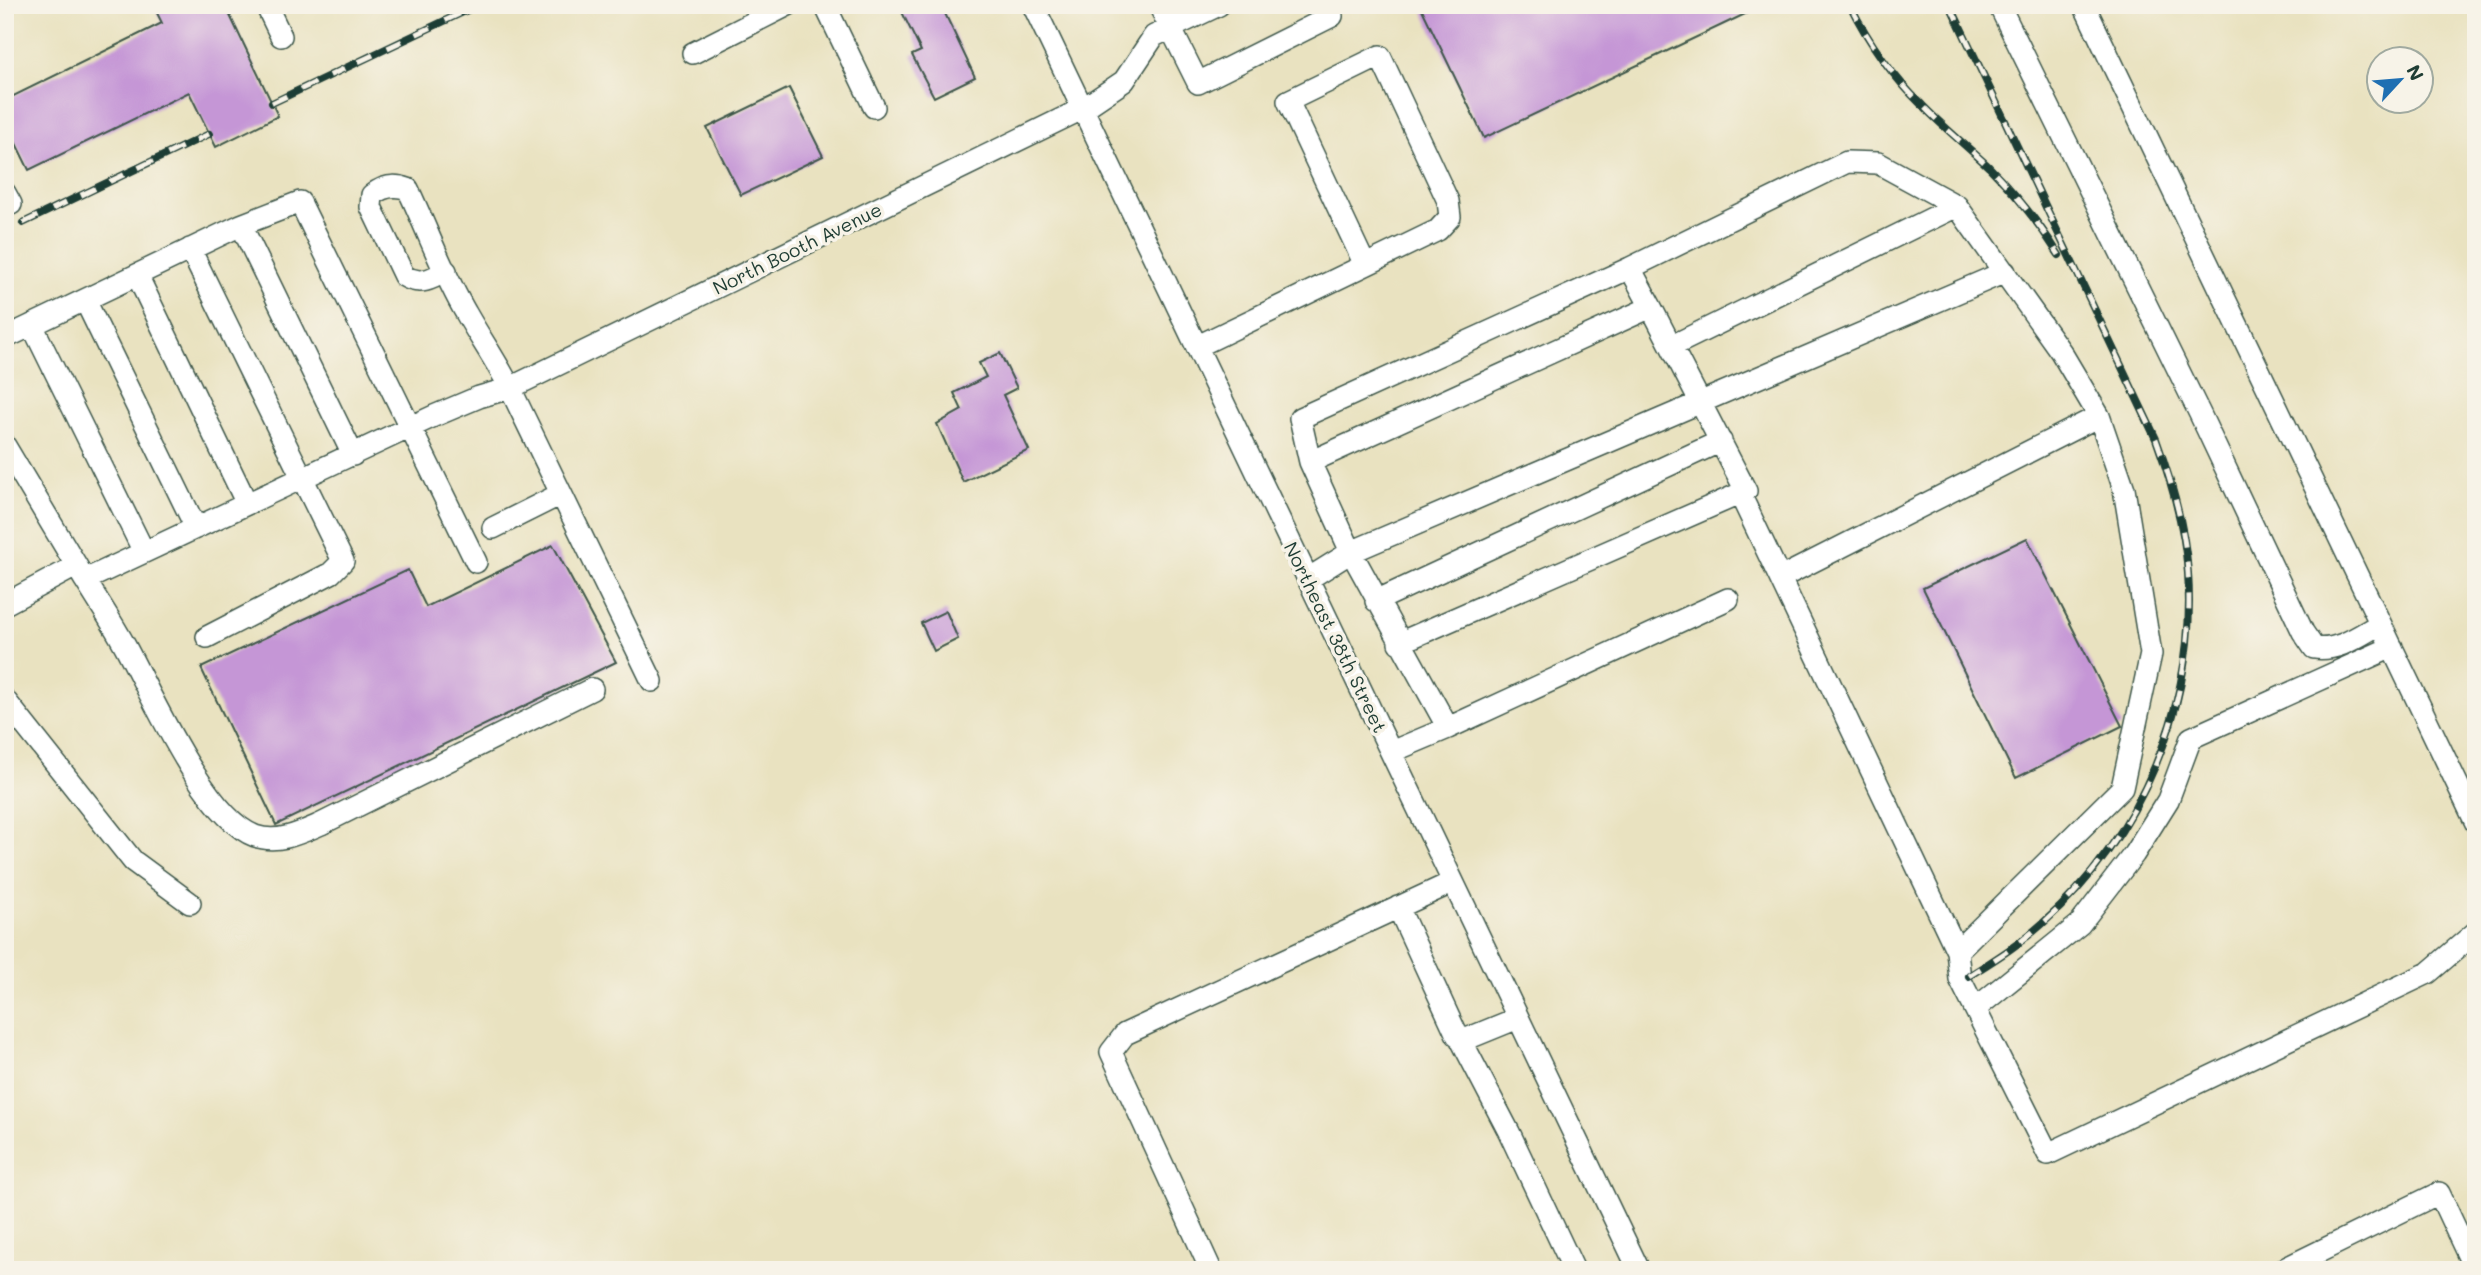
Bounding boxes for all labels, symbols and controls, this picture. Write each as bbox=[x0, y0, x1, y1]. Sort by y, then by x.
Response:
north arrow bbox=[2366, 46, 2436, 116]
text: N bbox=[2401, 60, 2430, 84]
street label: North Booth Avenue bbox=[708, 196, 886, 300]
street label: Northeast 38th Street bbox=[1279, 537, 1393, 737]

